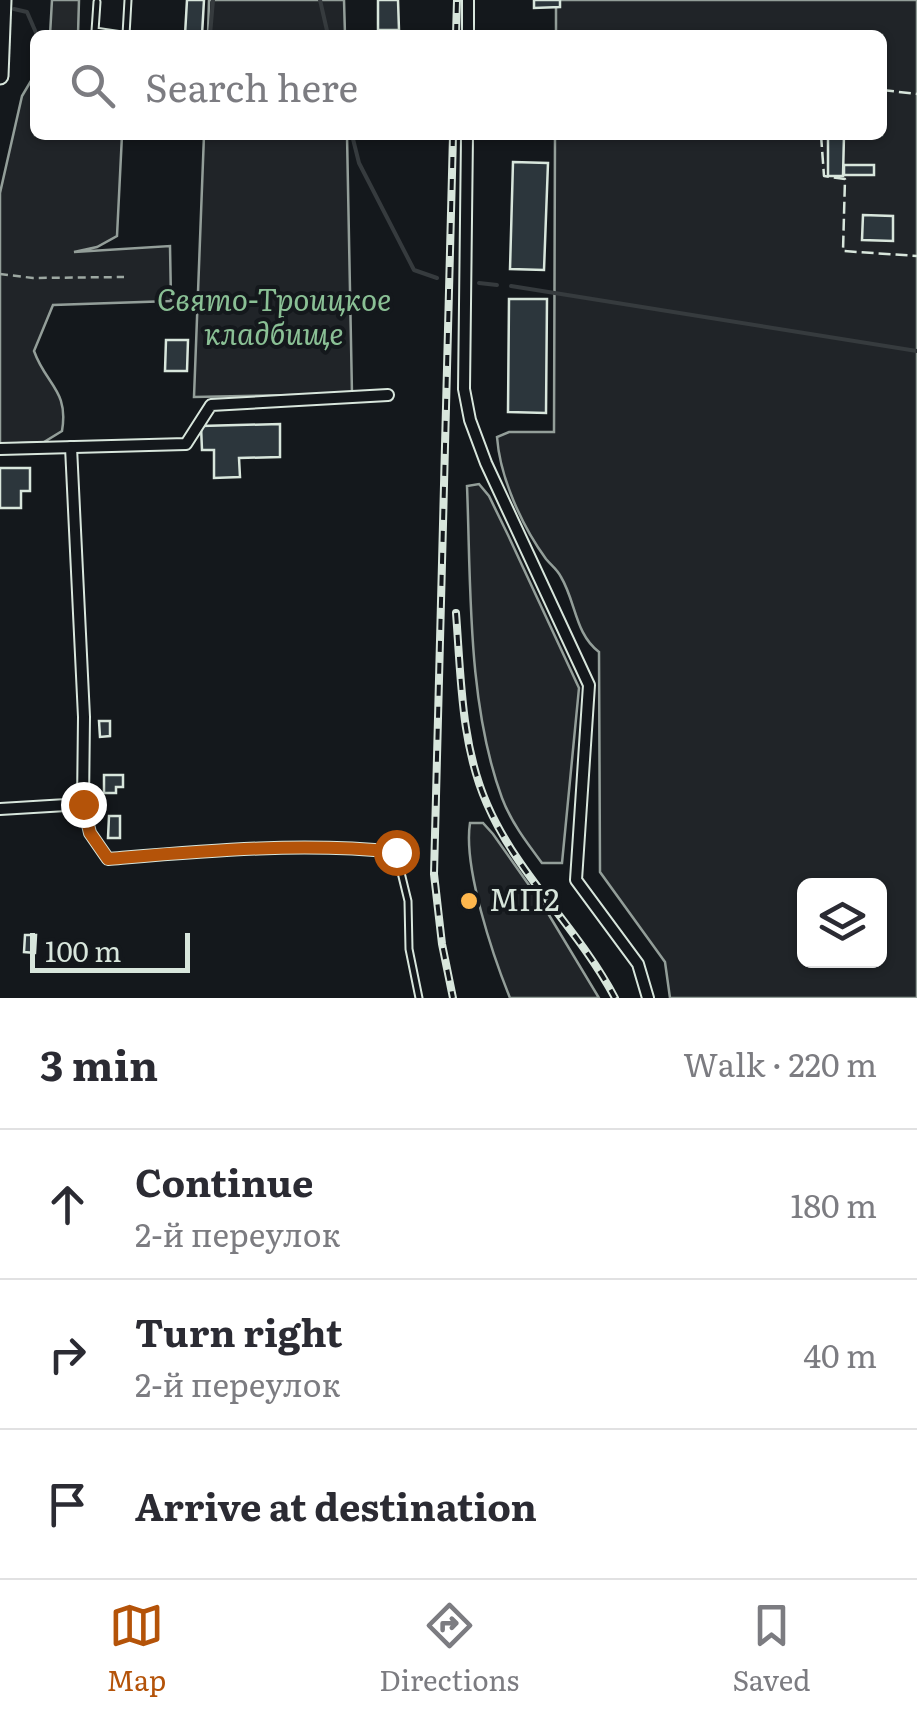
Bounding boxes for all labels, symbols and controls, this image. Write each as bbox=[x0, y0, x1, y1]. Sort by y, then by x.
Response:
search box bbox=[30, 30, 887, 140]
text: Search here bbox=[145, 57, 358, 114]
icon: search bbox=[65, 58, 120, 113]
park label: Свято-Троицкое кладбище bbox=[157, 276, 391, 354]
route end bbox=[61, 782, 107, 828]
route start bbox=[374, 830, 420, 876]
place label: МП2 bbox=[489, 876, 559, 920]
map controls bbox=[797, 878, 887, 968]
button: layers bbox=[797, 878, 887, 968]
marker: МП2 bbox=[458, 890, 480, 912]
scale bar bbox=[30, 928, 190, 973]
text: 100 m bbox=[45, 929, 122, 971]
text: 3 min bbox=[40, 1032, 158, 1094]
text: Walk · 220 m bbox=[683, 1039, 877, 1087]
text: Continue bbox=[135, 1152, 313, 1209]
icon: ahead bbox=[40, 1177, 95, 1232]
text: 180 m bbox=[790, 1180, 877, 1228]
text: 2-й переулок bbox=[135, 1209, 340, 1257]
text: Turn right bbox=[135, 1302, 342, 1359]
icon: right bbox=[40, 1327, 95, 1382]
text: 40 m bbox=[803, 1330, 877, 1378]
text: 2-й переулок bbox=[135, 1359, 340, 1407]
text: Arrive at destination bbox=[135, 1476, 537, 1533]
icon: arrive bbox=[40, 1477, 95, 1532]
tab: Map bbox=[107, 1598, 166, 1700]
tab: Directions bbox=[379, 1598, 519, 1700]
tab: Saved bbox=[732, 1598, 810, 1700]

